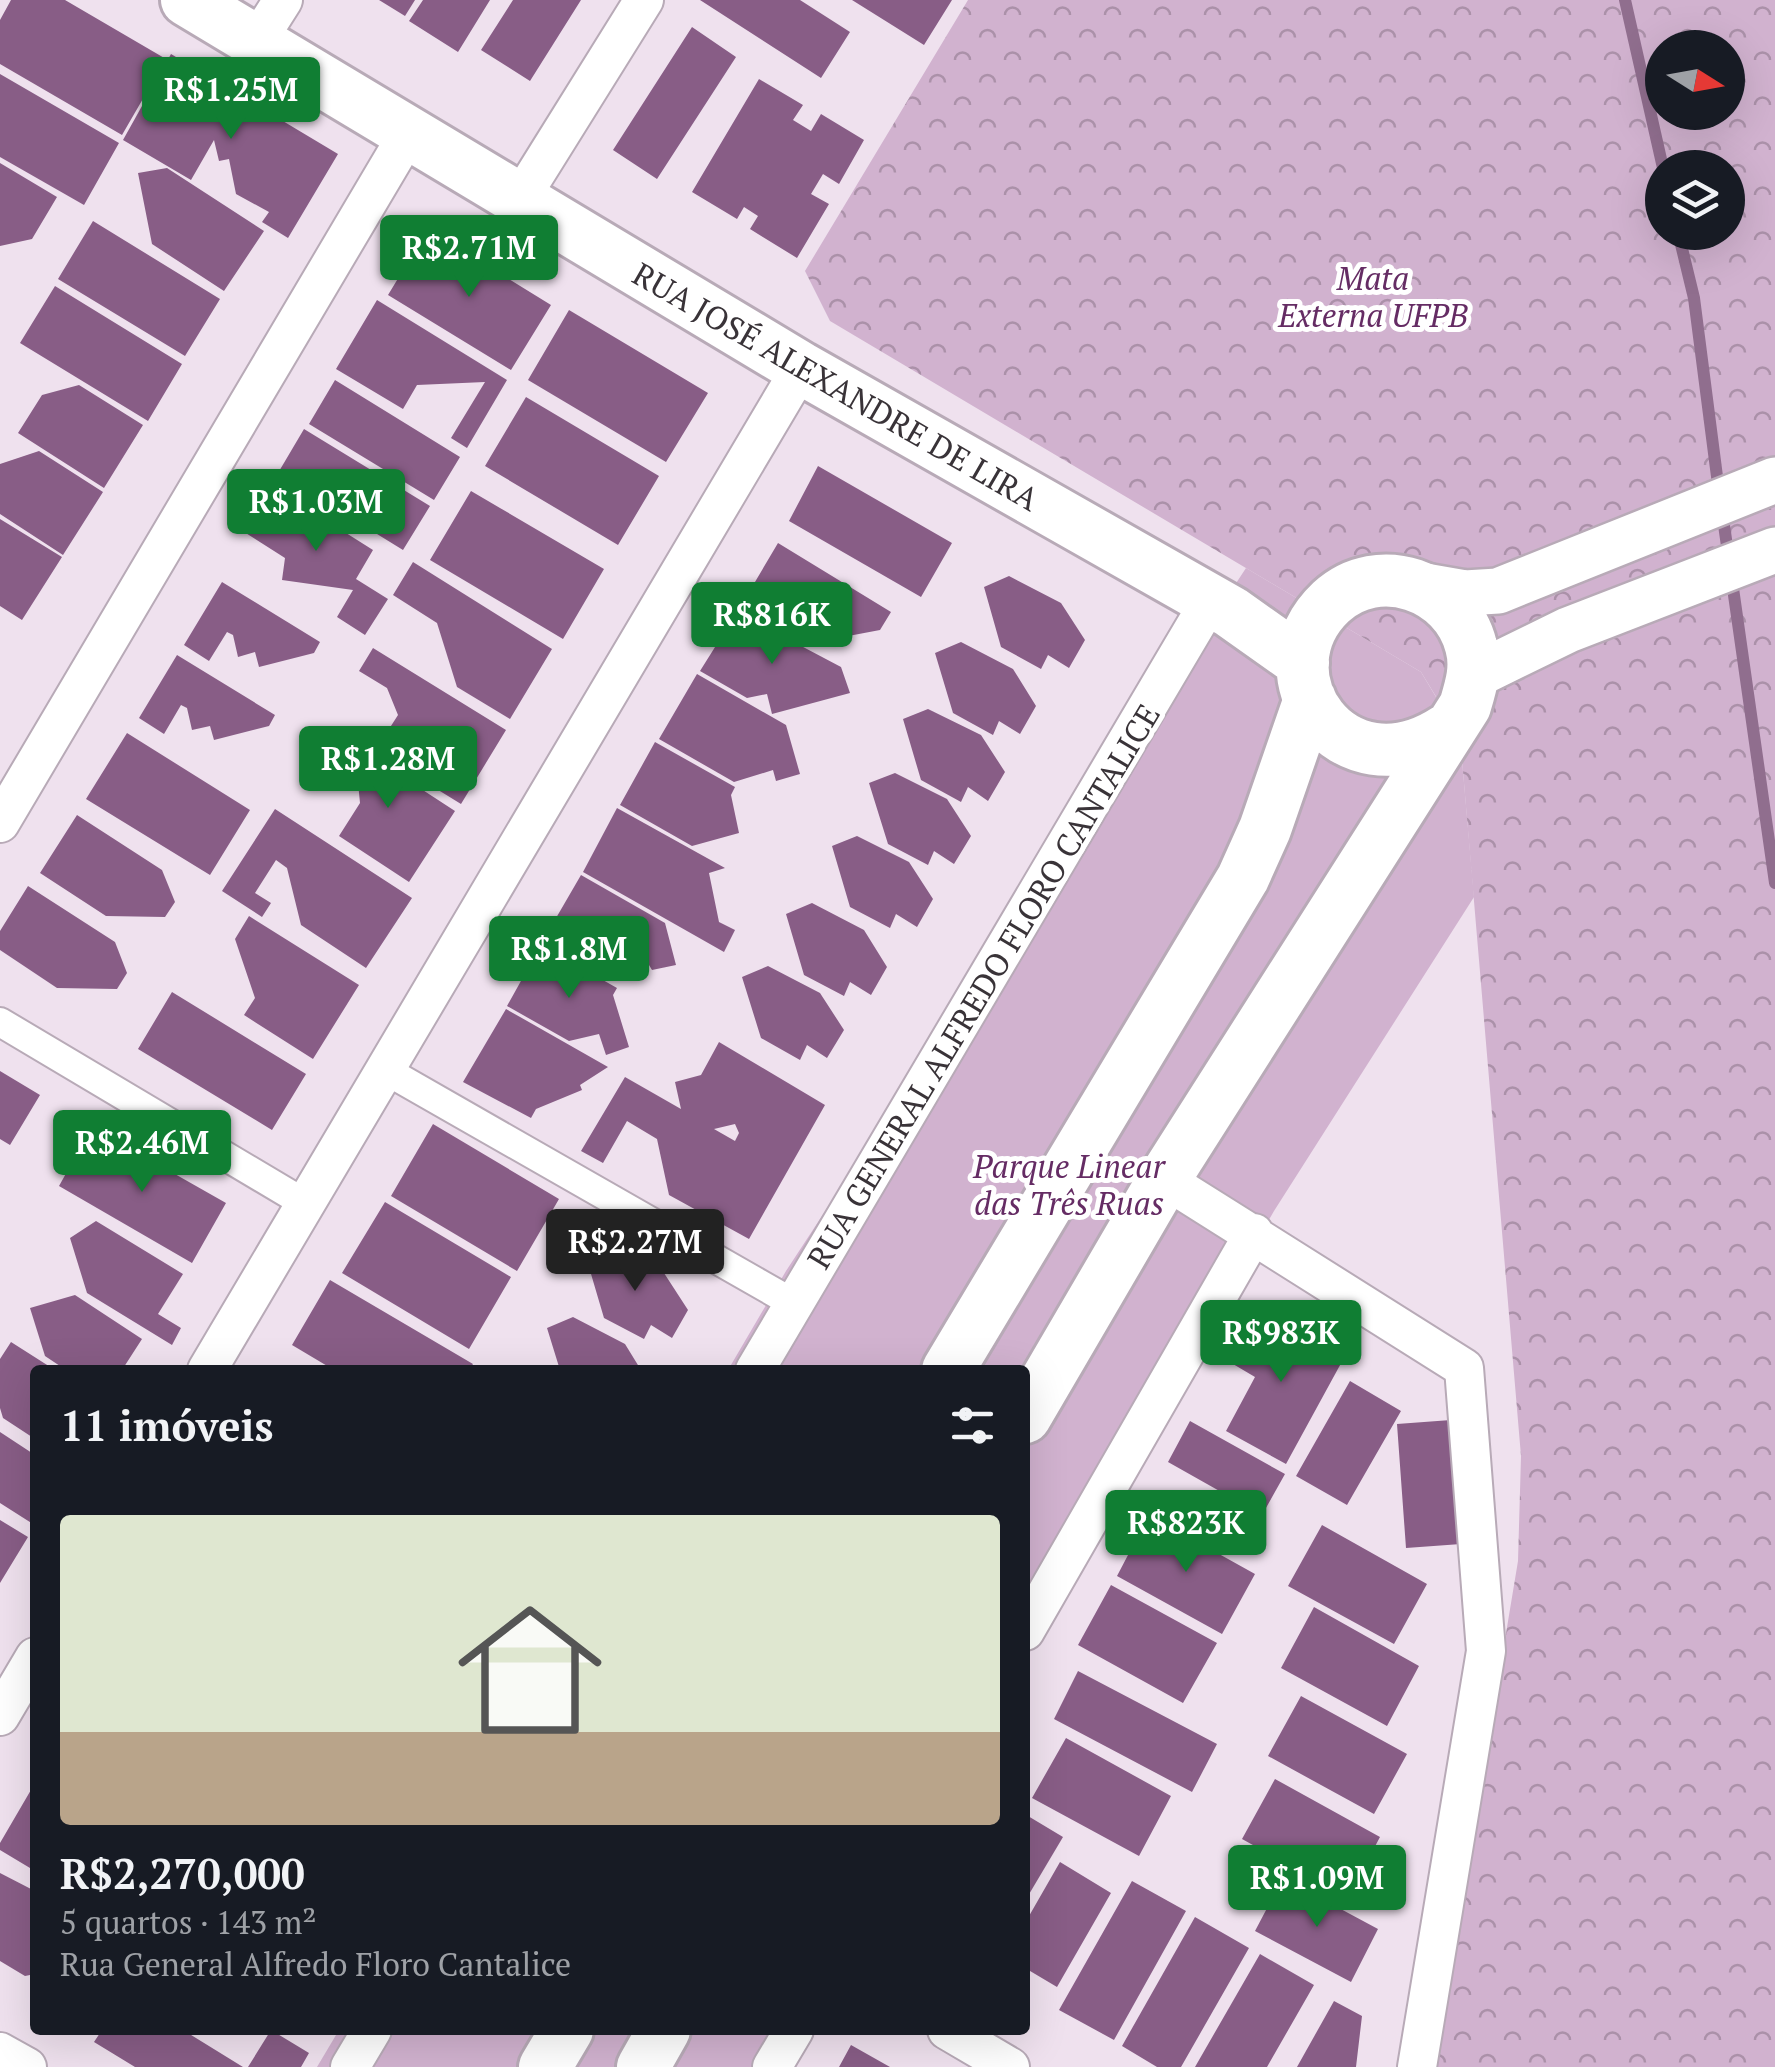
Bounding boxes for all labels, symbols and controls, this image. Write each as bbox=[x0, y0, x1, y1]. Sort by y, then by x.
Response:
north arrow bbox=[1645, 30, 1745, 130]
map controls bbox=[1645, 30, 1745, 250]
pin: R$1.25M bbox=[139, 57, 323, 142]
text: R$1.25M bbox=[164, 68, 298, 110]
button: layers bbox=[1645, 150, 1745, 250]
pin: R$2.71M bbox=[377, 215, 561, 300]
text: R$2.71M bbox=[402, 226, 536, 268]
street label: RUA JOSÉ ALEXANDRE DE LIRA bbox=[625, 252, 1047, 520]
park label: Mata Externa UFPB bbox=[1277, 257, 1468, 336]
pin: R$1.03M bbox=[224, 469, 408, 554]
text: R$1.03M bbox=[249, 480, 383, 522]
pin: R$816K bbox=[691, 582, 853, 667]
text: R$816K bbox=[713, 593, 831, 635]
street label: RUA GENERAL ALFREDO FLORO CANTALICE bbox=[797, 696, 1169, 1276]
pin: R$1.28M bbox=[296, 726, 480, 811]
text: R$1.28M bbox=[321, 737, 455, 779]
pin: R$1.8M bbox=[488, 916, 650, 1001]
text: R$1.8M bbox=[511, 927, 627, 969]
pin: R$2.46M bbox=[50, 1110, 234, 1195]
text: R$2.46M bbox=[75, 1121, 209, 1163]
park label: Parque Linear das Três Ruas bbox=[972, 1145, 1166, 1224]
pin: R$2.27M bbox=[543, 1209, 727, 1294]
text: R$2.27M bbox=[568, 1220, 702, 1262]
pin: R$983K bbox=[1200, 1300, 1362, 1385]
text: R$983K bbox=[1222, 1311, 1340, 1353]
text: 11 imóveis bbox=[60, 1397, 273, 1453]
icon: filters bbox=[945, 1398, 1000, 1453]
pin: R$823K bbox=[1105, 1490, 1267, 1575]
text: R$823K bbox=[1127, 1501, 1245, 1543]
icon: home bbox=[440, 1580, 620, 1760]
text: R$2,270,000 bbox=[60, 1845, 305, 1901]
pin: R$1.09M bbox=[1225, 1845, 1409, 1930]
text: R$1.09M bbox=[1250, 1856, 1384, 1898]
text: 5 quartos · 143 m² bbox=[60, 1901, 316, 1943]
text: Rua General Alfredo Floro Cantalice bbox=[60, 1943, 571, 1985]

